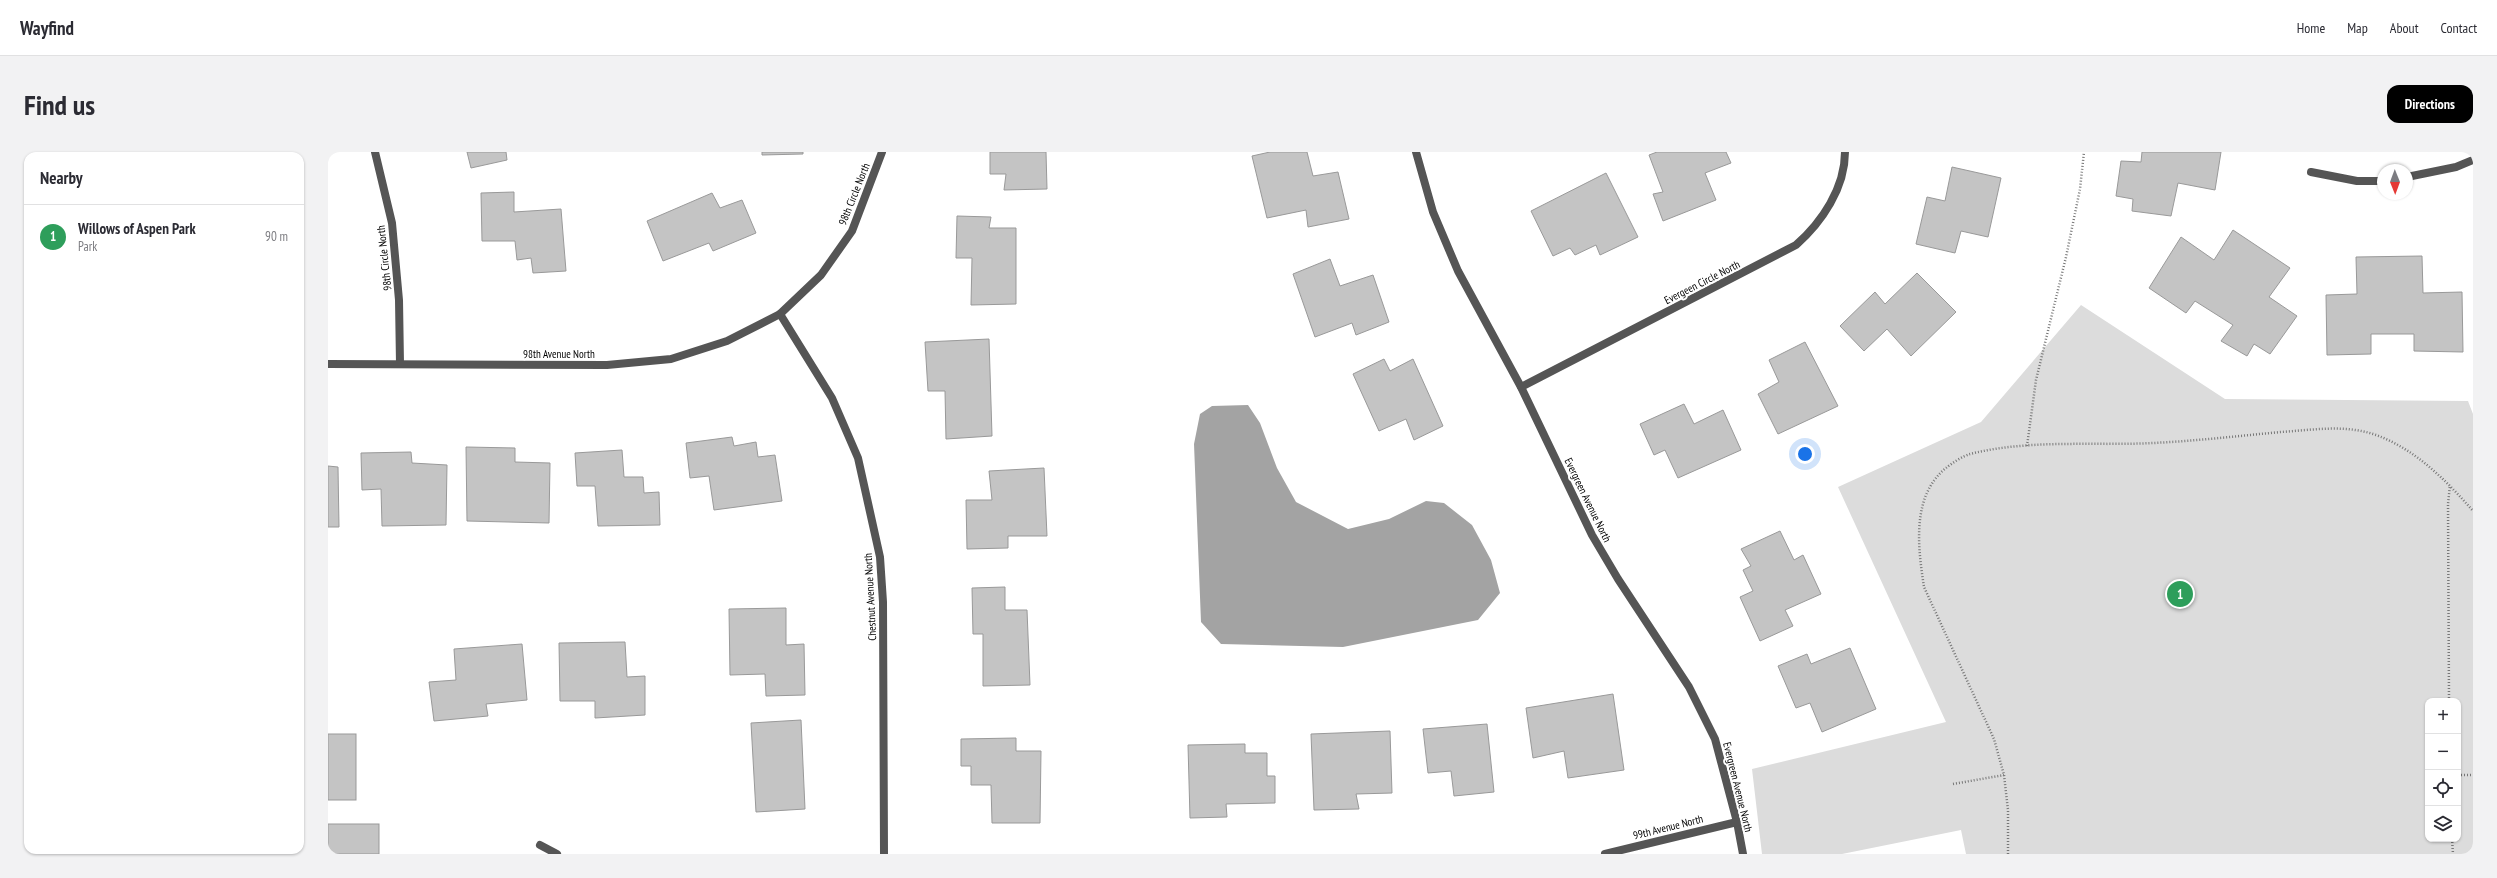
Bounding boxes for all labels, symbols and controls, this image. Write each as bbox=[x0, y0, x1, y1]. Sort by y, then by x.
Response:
text: Wayfind bbox=[20, 16, 74, 40]
text: Home bbox=[2297, 19, 2325, 37]
text: Map bbox=[2347, 19, 2368, 37]
text: About bbox=[2390, 19, 2419, 37]
text: Contact bbox=[2441, 19, 2477, 37]
button: Directions bbox=[2387, 85, 2473, 123]
text: Find us bbox=[24, 86, 95, 123]
street label: 98th Circle North bbox=[835, 161, 873, 227]
north arrow bbox=[2377, 164, 2413, 200]
text: Nearby bbox=[40, 167, 83, 189]
text: Willows of Aspen Park bbox=[78, 219, 196, 238]
street label: 98th Circle North bbox=[374, 224, 394, 291]
text: 1 bbox=[50, 228, 56, 245]
text: 90 m bbox=[265, 228, 288, 245]
text: Park bbox=[78, 238, 97, 255]
street label: Evergeen Circle North bbox=[1662, 257, 1742, 307]
street label: 98th Avenue North bbox=[523, 347, 595, 361]
your location bbox=[1795, 444, 1815, 464]
street label: Evergreen Avenue North bbox=[1562, 456, 1615, 545]
street label: Chestnut Avenue North bbox=[861, 553, 879, 641]
pin: 1 bbox=[2167, 579, 2193, 609]
map controls bbox=[2425, 698, 2461, 842]
button: + bbox=[2425, 698, 2461, 734]
button: − bbox=[2425, 734, 2461, 770]
street label: Evergreen Avenue North bbox=[1720, 741, 1756, 834]
button: locate bbox=[2425, 770, 2461, 806]
button: layers bbox=[2425, 806, 2461, 842]
street label: 99th Avenue North bbox=[1631, 811, 1705, 842]

